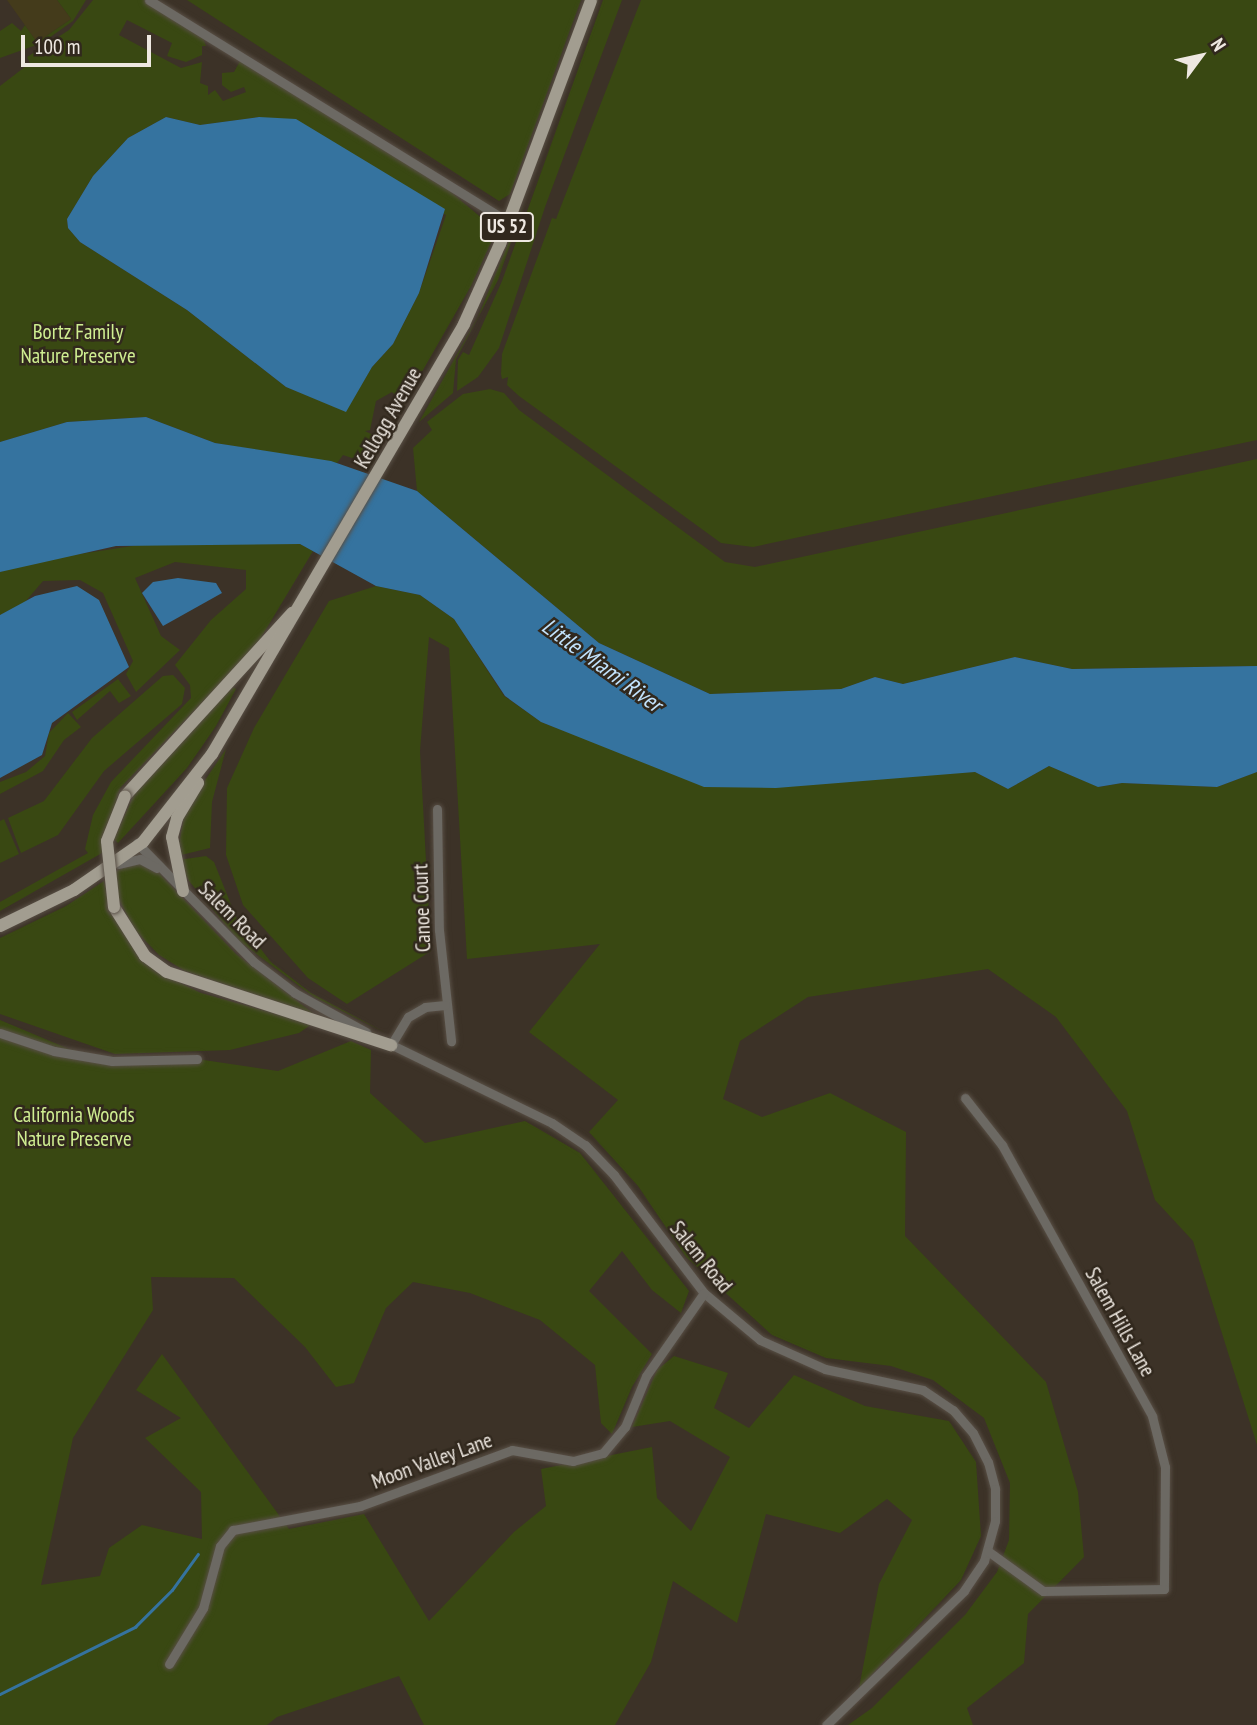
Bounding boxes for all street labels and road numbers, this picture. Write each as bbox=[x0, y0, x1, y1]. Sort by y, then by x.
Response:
road number: US 52 bbox=[479, 212, 535, 243]
street label: Kellogg Avenue bbox=[349, 363, 427, 473]
street label: Canoe Court bbox=[408, 863, 436, 953]
street label: Salem Road bbox=[193, 876, 271, 954]
street label: Salem Road bbox=[664, 1216, 738, 1298]
street label: Salem Hills Lane bbox=[1080, 1263, 1160, 1381]
street label: Moon Valley Lane bbox=[368, 1427, 496, 1495]

